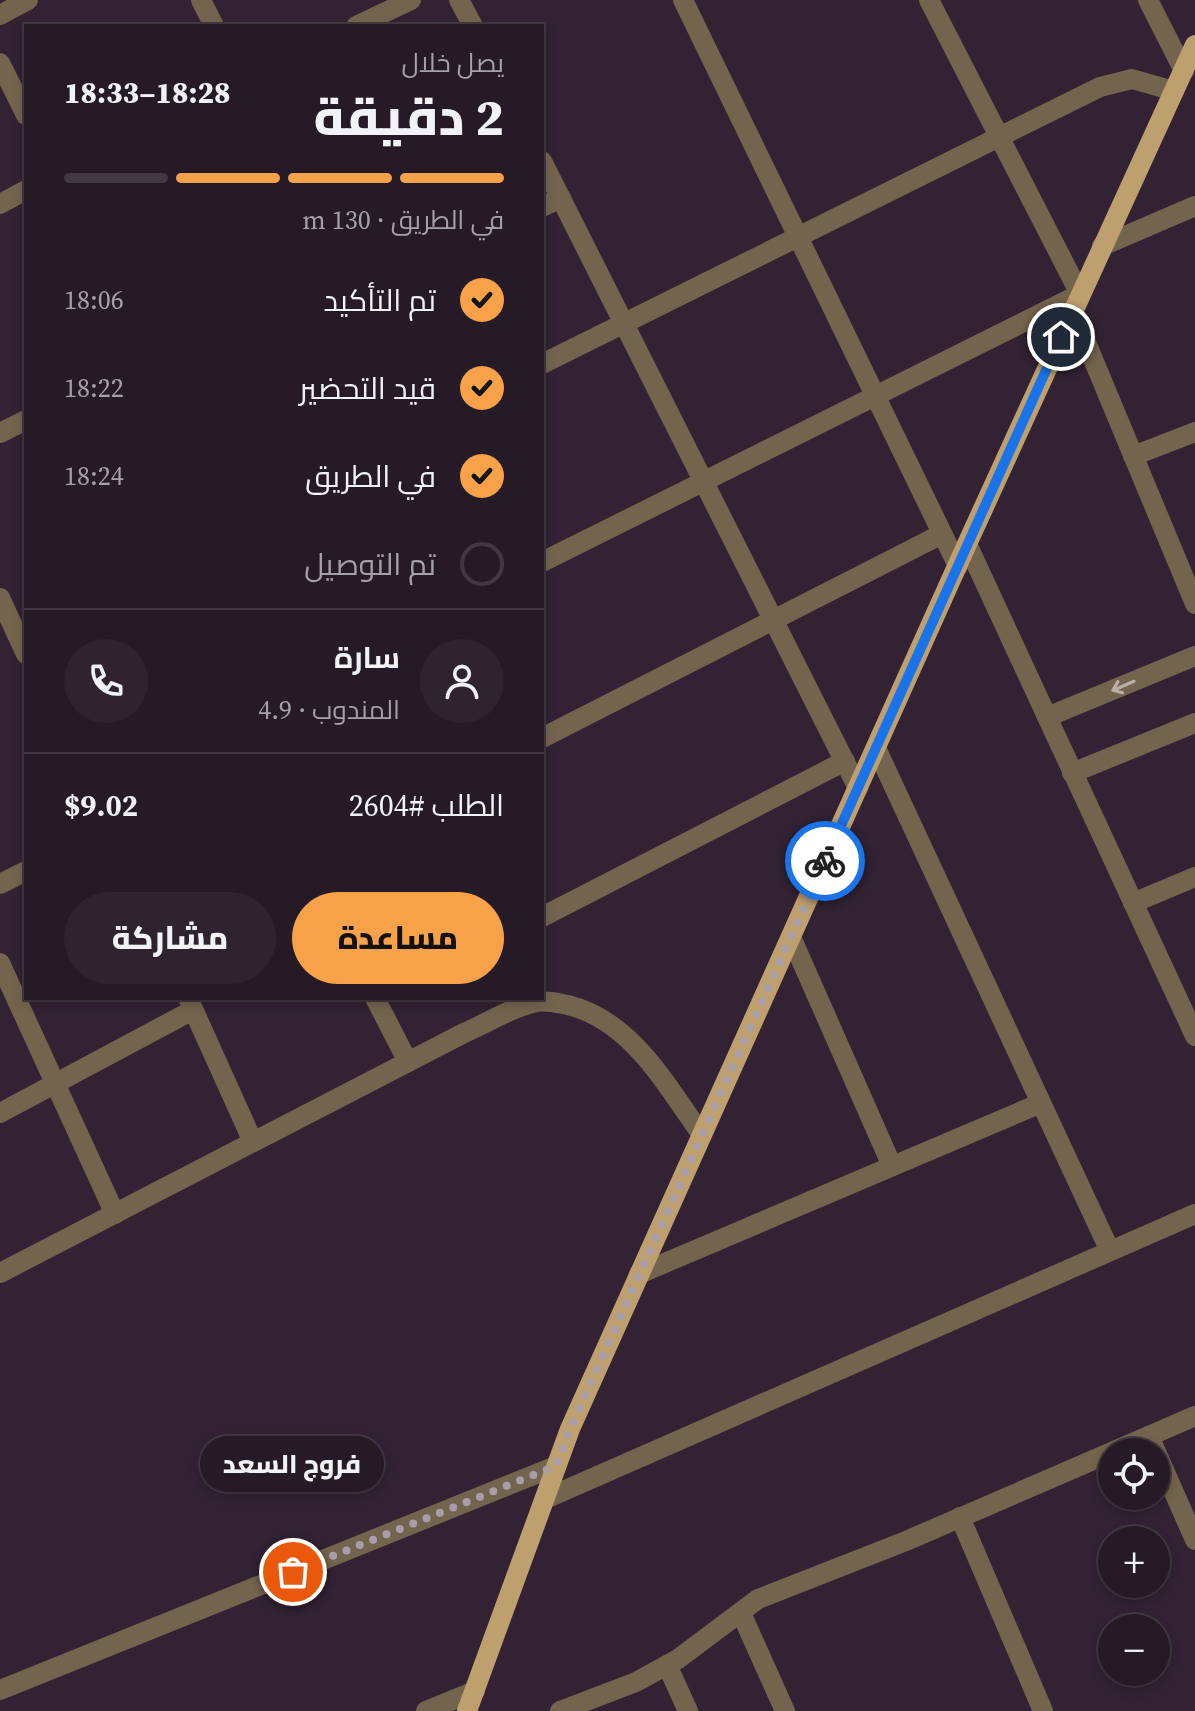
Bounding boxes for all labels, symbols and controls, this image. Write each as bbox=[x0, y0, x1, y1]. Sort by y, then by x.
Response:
text: يصل خلال bbox=[401, 45, 504, 81]
text: 18:28–18:33 bbox=[64, 72, 231, 113]
text: 2 دقيقة bbox=[313, 81, 504, 152]
text: في الطريق · 130 m bbox=[302, 202, 504, 238]
icon: check bbox=[460, 278, 504, 322]
text: تم التأكيد bbox=[324, 280, 436, 321]
text: 18:06 bbox=[64, 282, 124, 318]
pin bbox=[1027, 303, 1095, 371]
icon: home bbox=[1039, 315, 1083, 359]
icon: check bbox=[460, 366, 504, 410]
text: قيد التحضير bbox=[299, 368, 436, 409]
text: 18:22 bbox=[64, 370, 124, 406]
icon: check bbox=[460, 454, 504, 498]
text: في الطريق bbox=[305, 456, 436, 497]
text: 18:24 bbox=[64, 458, 124, 494]
text: تم التوصيل bbox=[304, 544, 436, 585]
text: سارة bbox=[334, 637, 400, 678]
button: phone bbox=[64, 639, 148, 723]
button: person bbox=[420, 639, 504, 723]
one-way arrow bbox=[1111, 679, 1136, 694]
text: المندوب · 4.9 bbox=[258, 692, 400, 728]
text: $9.02 bbox=[64, 785, 138, 826]
text: الطلب #2604 bbox=[349, 785, 504, 826]
courier bbox=[785, 821, 865, 901]
icon: bike bbox=[803, 839, 847, 883]
button: مشاركة bbox=[64, 892, 276, 984]
button: مساعدة bbox=[292, 892, 504, 984]
callout: فروج السعد bbox=[201, 1436, 385, 1492]
map controls bbox=[1098, 1438, 1170, 1686]
button: locate bbox=[1098, 1438, 1170, 1510]
text: فروج السعد bbox=[223, 1446, 361, 1482]
button: + bbox=[1098, 1526, 1170, 1598]
pin bbox=[259, 1538, 327, 1606]
icon: bag bbox=[271, 1550, 315, 1594]
button: − bbox=[1098, 1614, 1170, 1686]

